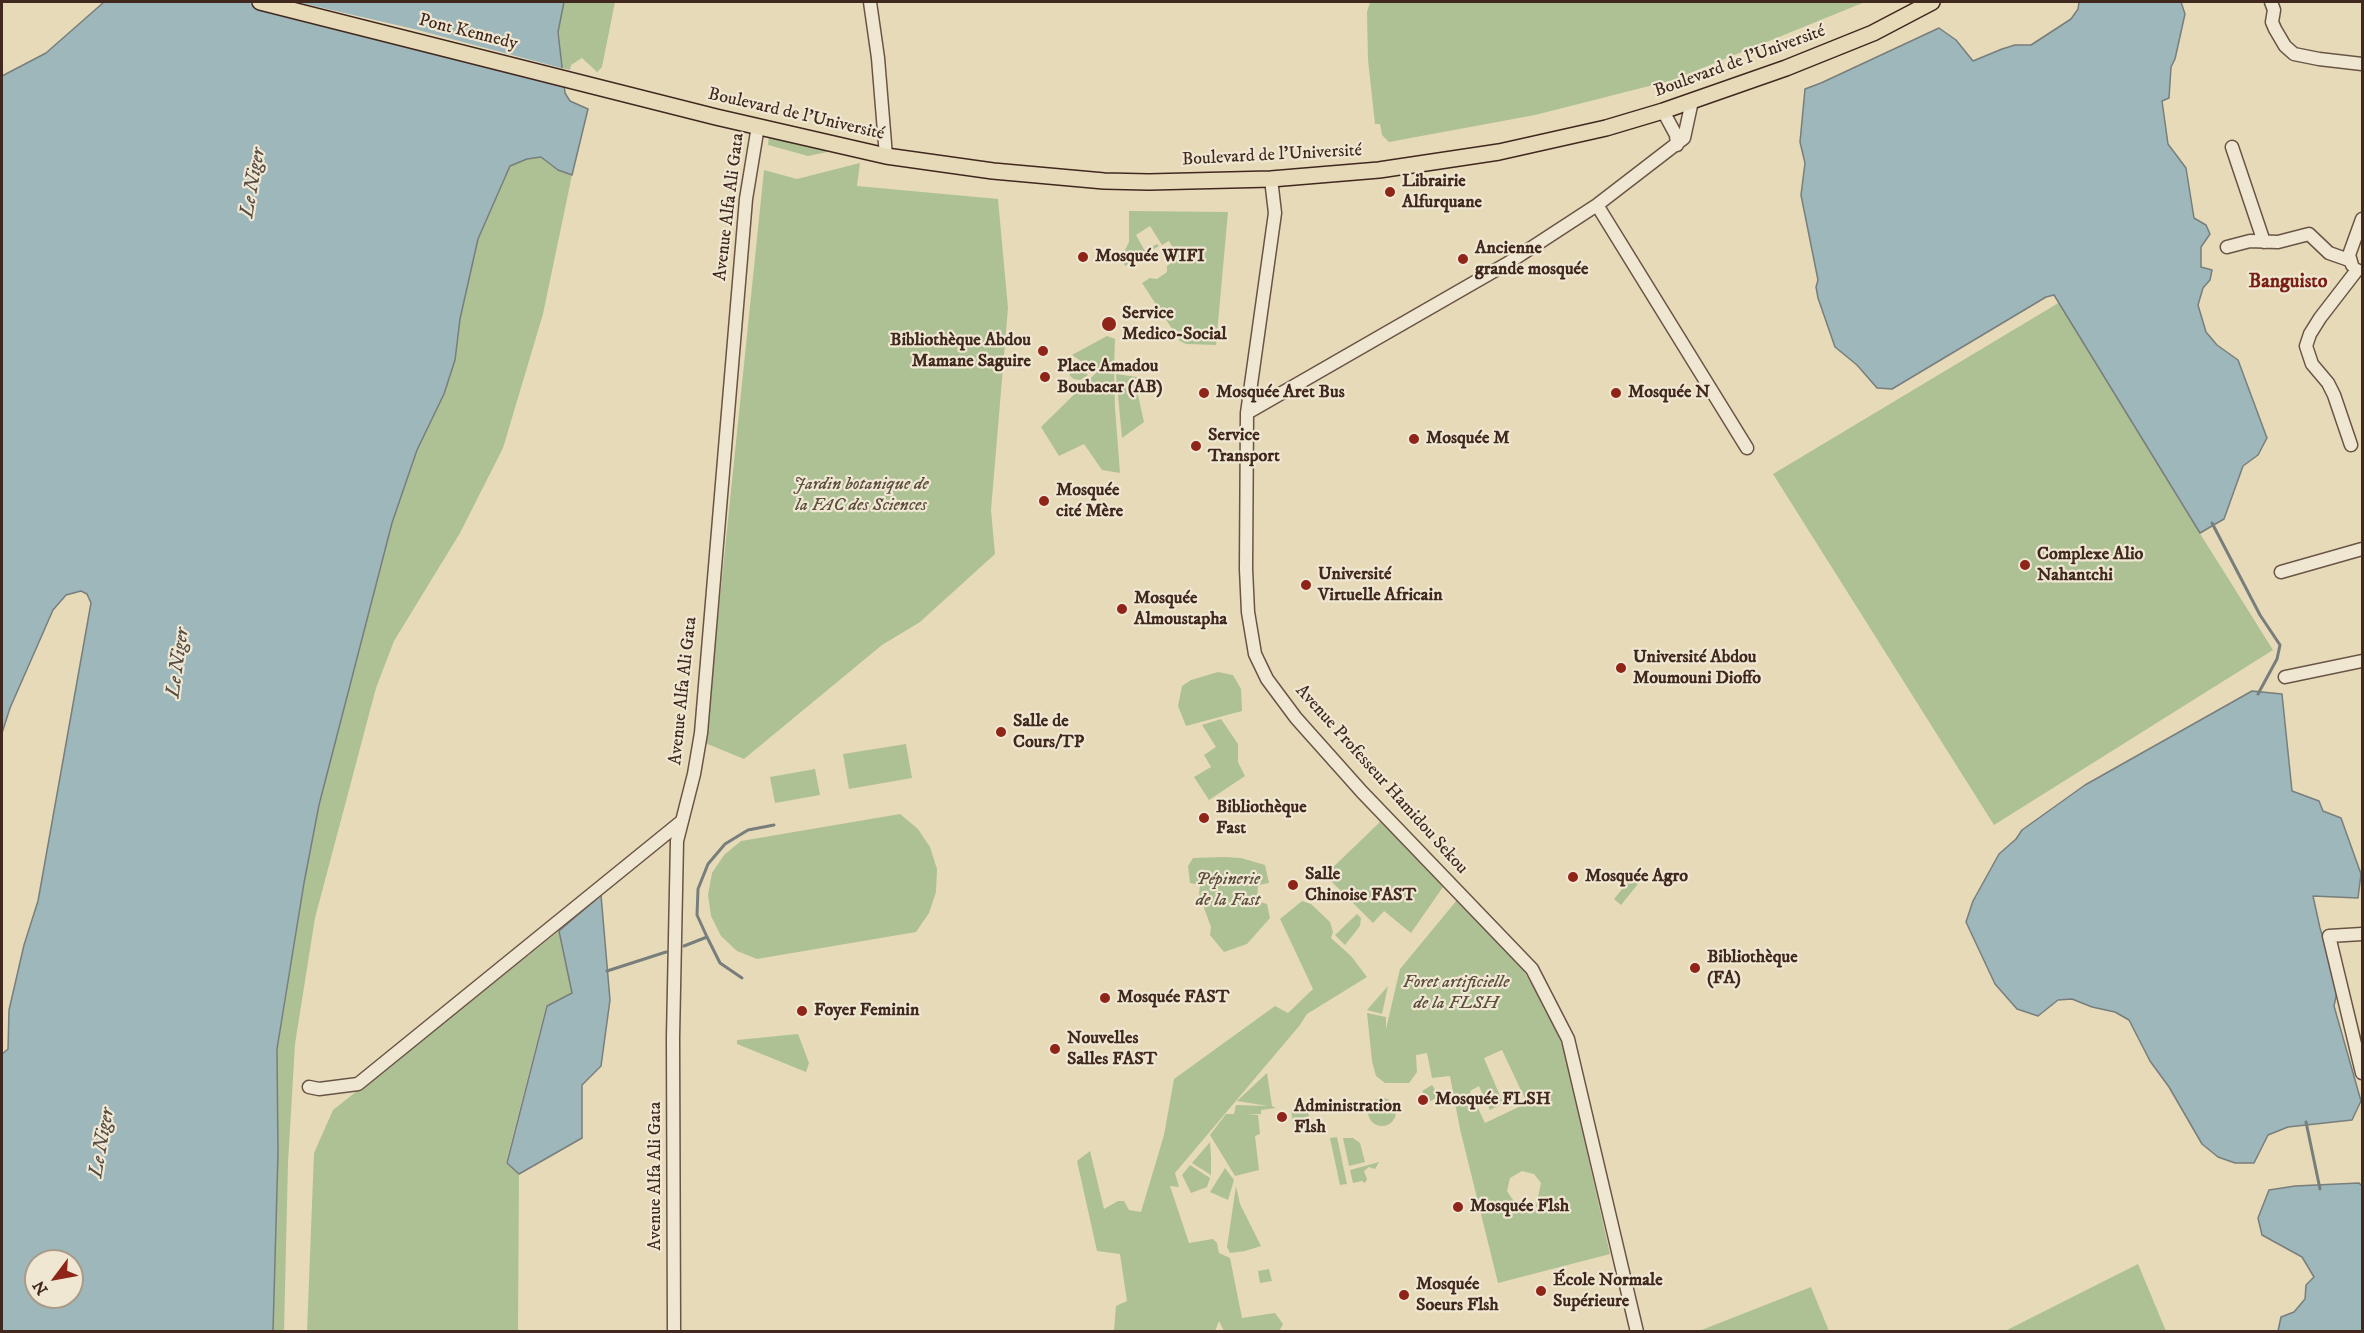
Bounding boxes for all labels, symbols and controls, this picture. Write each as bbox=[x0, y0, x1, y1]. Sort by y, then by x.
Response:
street label: Pont Kennedy bbox=[416, 10, 520, 56]
street label: Boulevard de l'Université bbox=[1652, 21, 1828, 103]
street label: Boulevard de l'Université bbox=[706, 84, 886, 146]
street label: Avenue Alfa Ali Gata bbox=[710, 132, 750, 282]
street label: Boulevard de l'Université bbox=[1181, 140, 1363, 172]
water label: Le Niger bbox=[236, 146, 272, 220]
place label: Librairie Alfurquane bbox=[1402, 171, 1482, 213]
marker: Librairie Alfurquane bbox=[1383, 185, 1397, 199]
place label: Ancienne grande mosquée bbox=[1475, 238, 1588, 280]
place label: Mosquée WIFI bbox=[1095, 246, 1205, 268]
marker: Mosquée WIFI bbox=[1076, 250, 1090, 264]
marker: Ancienne grande mosquée bbox=[1456, 252, 1470, 266]
district label: Banguisto bbox=[2249, 271, 2327, 295]
place label: Service Medico-Social bbox=[1122, 303, 1227, 346]
marker: Service Medico-Social bbox=[1100, 315, 1118, 333]
place label: Bibliothèque Abdou Mamane Saguire bbox=[890, 330, 1031, 372]
marker: Bibliothèque Abdou Mamane Saguire bbox=[1036, 344, 1050, 358]
place label: Place Amadou Boubacar (AB) bbox=[1057, 356, 1163, 398]
marker: Place Amadou Boubacar (AB) bbox=[1038, 370, 1052, 384]
place label: Mosquée Aret Bus bbox=[1216, 382, 1345, 404]
place label: Mosquée N bbox=[1628, 382, 1710, 404]
marker: Mosquée Aret Bus bbox=[1197, 386, 1211, 400]
marker: Mosquée N bbox=[1609, 386, 1623, 400]
place label: Service Transport bbox=[1208, 425, 1280, 468]
place label: Mosquée M bbox=[1426, 428, 1510, 450]
marker: Mosquée M bbox=[1407, 432, 1421, 446]
marker: Service Transport bbox=[1189, 439, 1203, 453]
park label: Jardin botanique de la FAC des Sciences bbox=[793, 474, 929, 516]
place label: Mosquée cité Mère bbox=[1056, 480, 1123, 522]
marker: Mosquée cité Mère bbox=[1037, 494, 1051, 508]
place label: Complexe Alio Nahantchi bbox=[2037, 544, 2143, 586]
marker: Complexe Alio Nahantchi bbox=[2018, 558, 2032, 572]
place label: Université Virtuelle Africain bbox=[1318, 564, 1443, 606]
marker: Université Virtuelle Africain bbox=[1299, 578, 1313, 592]
place label: Mosquée Almoustapha bbox=[1134, 588, 1227, 630]
marker: Mosquée Almoustapha bbox=[1115, 602, 1129, 616]
street label: Avenue Alfa Ali Gata bbox=[665, 616, 703, 766]
water label: Le Niger bbox=[162, 627, 196, 699]
place label: Université Abdou Moumouni Dioffo bbox=[1633, 647, 1761, 690]
marker: Université Abdou Moumouni Dioffo bbox=[1614, 661, 1628, 675]
street label: Avenue Professeur Hamidou Sekou bbox=[1290, 681, 1472, 879]
place label: Salle de Cours/TP bbox=[1013, 711, 1084, 754]
marker: Salle de Cours/TP bbox=[994, 725, 1008, 739]
place label: Bibliothèque Fast bbox=[1216, 797, 1307, 840]
marker: Bibliothèque Fast bbox=[1197, 811, 1211, 825]
place label: Salle Chinoise FAST bbox=[1305, 864, 1416, 906]
place label: Mosquée Agro bbox=[1585, 866, 1688, 888]
park label: Pépinerie de la Fast bbox=[1196, 869, 1260, 912]
marker: Mosquée Agro bbox=[1566, 870, 1580, 884]
marker: Salle Chinoise FAST bbox=[1286, 878, 1300, 892]
place label: Bibliothèque (FA) bbox=[1707, 947, 1798, 990]
marker: Bibliothèque (FA) bbox=[1688, 961, 1702, 975]
park label: Foret artificielle de la FLSH bbox=[1403, 972, 1509, 1014]
place label: Mosquée FAST bbox=[1117, 987, 1229, 1009]
marker: Mosquée FAST bbox=[1098, 991, 1112, 1005]
place label: Foyer Feminin bbox=[814, 1000, 919, 1022]
marker: Foyer Feminin bbox=[795, 1004, 809, 1018]
place label: Nouvelles Salles FAST bbox=[1067, 1028, 1157, 1070]
marker: Nouvelles Salles FAST bbox=[1048, 1042, 1062, 1056]
place label: Mosquée FLSH bbox=[1435, 1089, 1551, 1111]
marker: Mosquée FLSH bbox=[1416, 1093, 1430, 1107]
place label: Administration Flsh bbox=[1294, 1096, 1401, 1138]
street label: Avenue Alfa Ali Gata bbox=[645, 1102, 667, 1250]
water label: Le Niger bbox=[85, 1106, 121, 1180]
marker: Administration Flsh bbox=[1275, 1110, 1289, 1124]
place label: Mosquée Flsh bbox=[1470, 1196, 1569, 1218]
marker: Mosquée Flsh bbox=[1451, 1200, 1465, 1214]
north arrow bbox=[24, 1249, 84, 1309]
place label: École Normale Supérieure bbox=[1553, 1270, 1663, 1312]
place label: Mosquée Soeurs Flsh bbox=[1416, 1274, 1499, 1316]
text: N bbox=[28, 1277, 52, 1298]
marker: École Normale Supérieure bbox=[1534, 1284, 1548, 1298]
marker: Mosquée Soeurs Flsh bbox=[1397, 1288, 1411, 1302]

